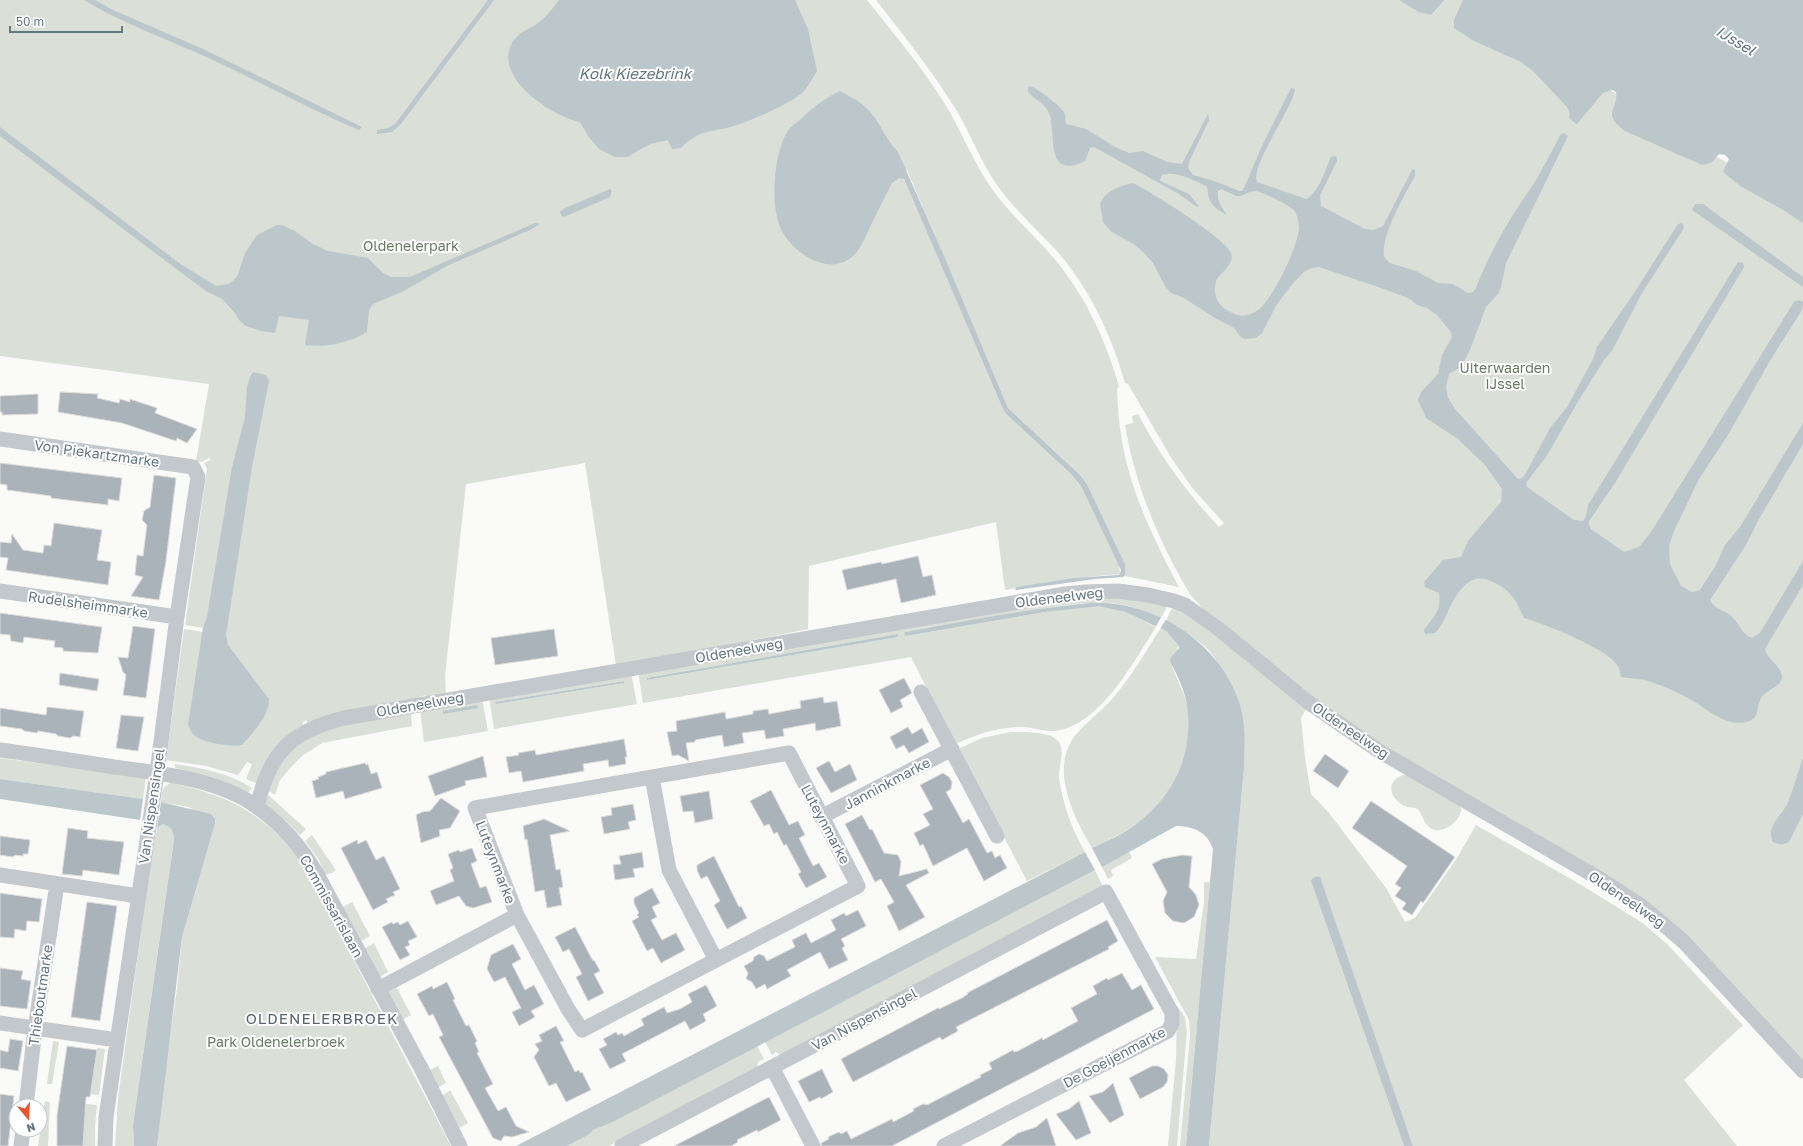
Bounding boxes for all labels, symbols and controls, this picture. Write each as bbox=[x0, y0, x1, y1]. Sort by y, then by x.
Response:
scale bar bbox=[10, 8, 122, 34]
text: 50 m bbox=[16, 14, 44, 29]
water label: IJssel bbox=[1713, 21, 1760, 59]
water label: Kolk Kiezebrink bbox=[579, 64, 693, 82]
park label: Oldenelerpark bbox=[363, 237, 459, 254]
park label: Uiterwaarden IJssel bbox=[1460, 359, 1550, 392]
street label: Von Piekartzmarke bbox=[33, 436, 161, 470]
street label: Oldeneelweg bbox=[1014, 583, 1104, 611]
street label: Rudelsheimmarke bbox=[27, 587, 149, 621]
street label: Oldeneelweg bbox=[694, 634, 784, 666]
street label: Oldeneelweg bbox=[375, 688, 465, 720]
street label: Oldeneelweg bbox=[1310, 698, 1392, 762]
street label: Van Nispensingel bbox=[134, 747, 168, 865]
street label: Janninkmarke bbox=[841, 753, 933, 813]
street label: Luteynmarke bbox=[798, 781, 854, 867]
street label: Luteynmarke bbox=[472, 818, 520, 906]
street label: Commissarislaan bbox=[297, 852, 367, 960]
street label: Oldeneelweg bbox=[1586, 867, 1668, 931]
street label: Thieboutmarke bbox=[25, 943, 55, 1047]
street label: Van Nispensingel bbox=[808, 984, 920, 1054]
district label: OLDENELERBROEK bbox=[246, 1009, 398, 1027]
street label: De Goeijenmarke bbox=[1060, 1023, 1168, 1091]
park label: Park Oldenelerbroek bbox=[207, 1033, 345, 1050]
north arrow bbox=[8, 1098, 48, 1138]
text: N bbox=[25, 1121, 37, 1135]

